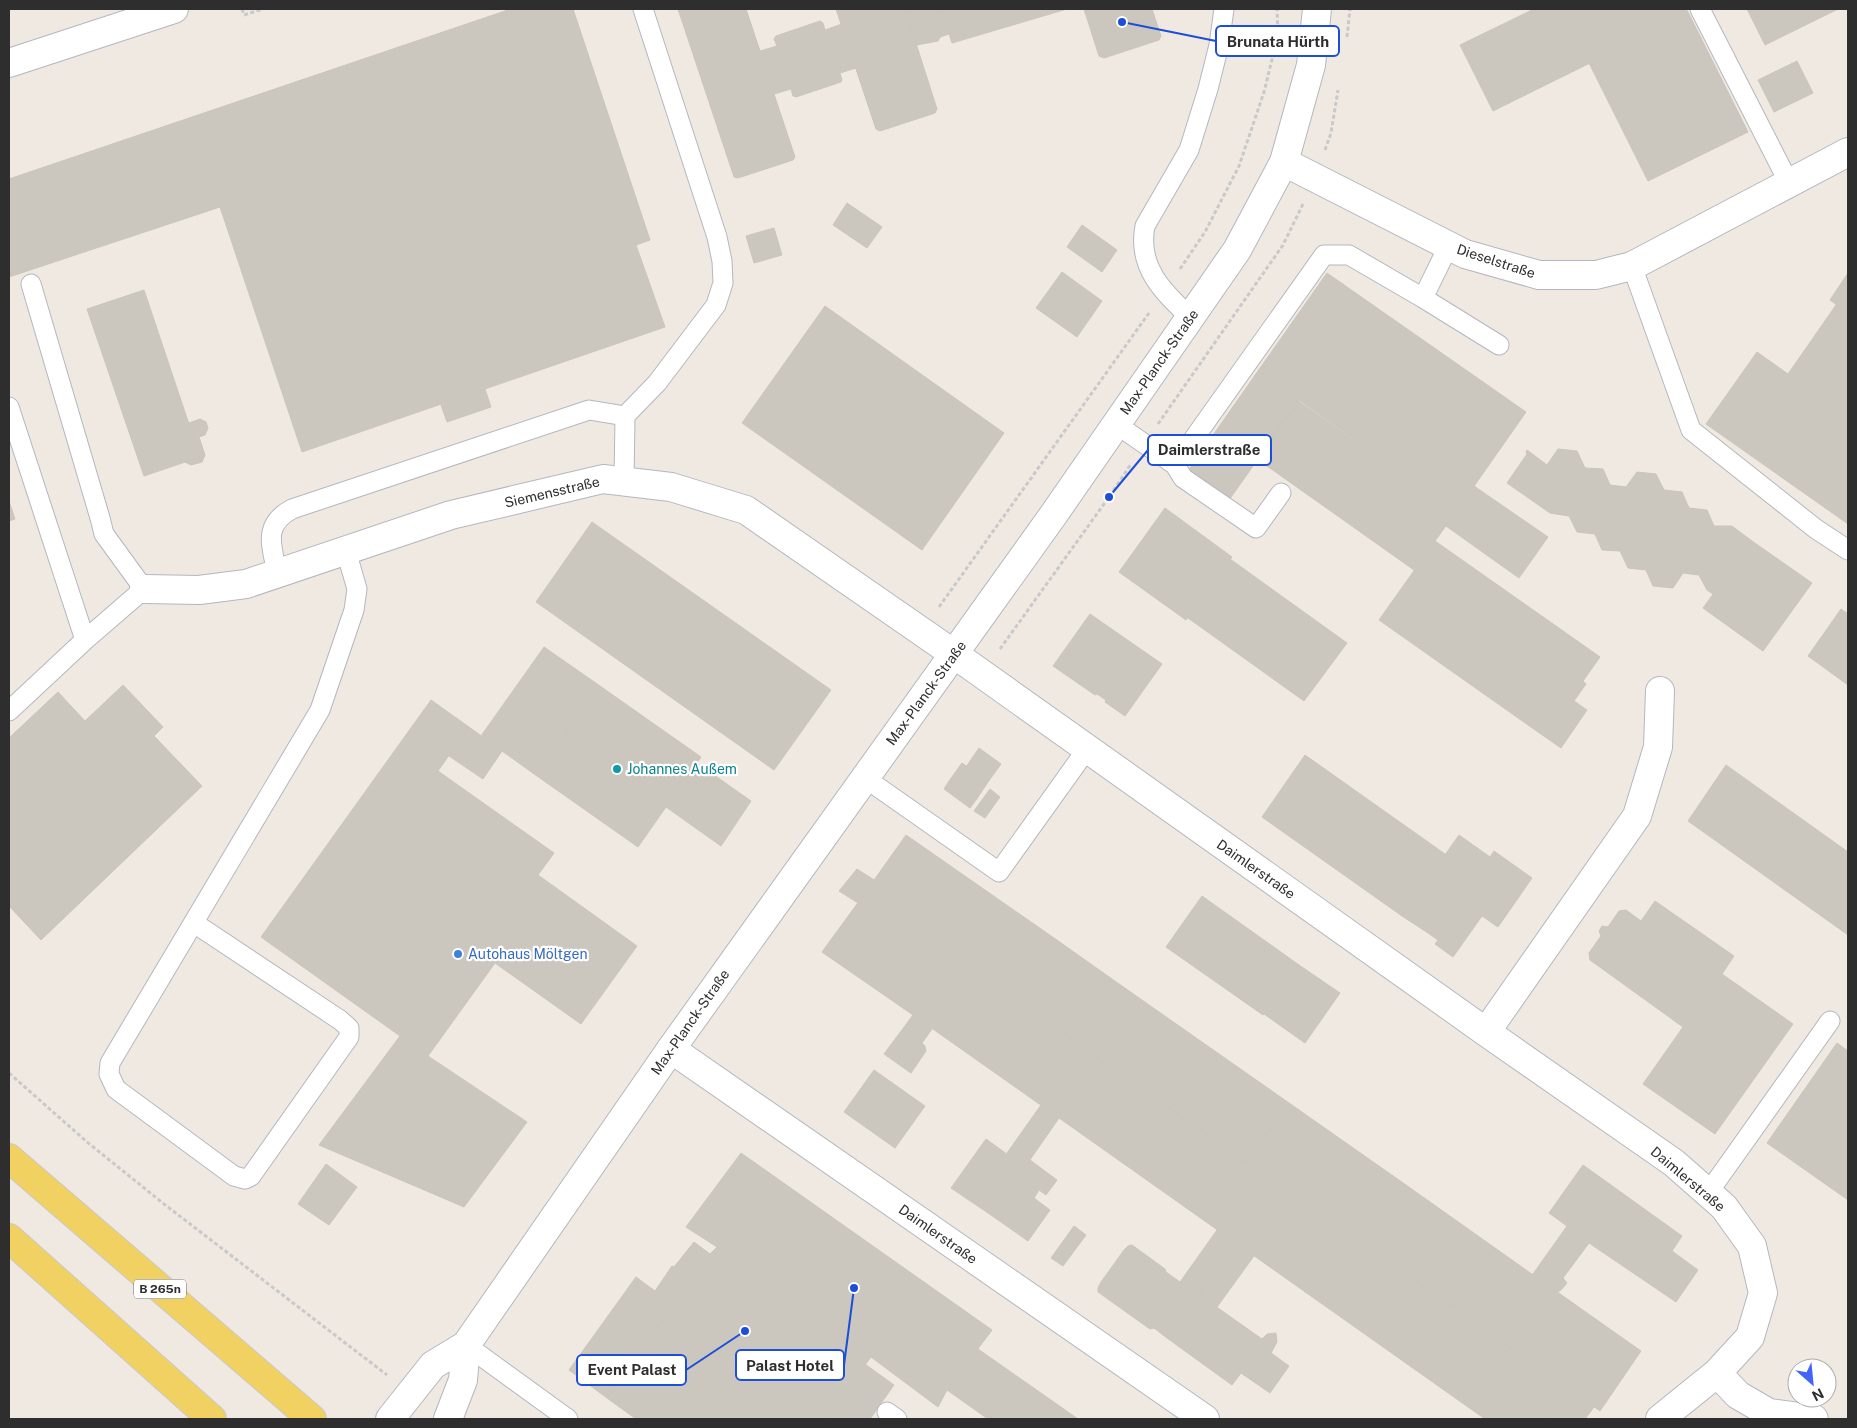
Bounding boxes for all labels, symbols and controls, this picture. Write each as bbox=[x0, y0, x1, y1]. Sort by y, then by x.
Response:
callout: Brunata Hürth bbox=[1216, 26, 1339, 56]
text: Brunata Hürth bbox=[1227, 33, 1329, 50]
street label: Dieselstraße bbox=[1455, 241, 1537, 281]
street label: Max-Planck-Straße bbox=[1117, 306, 1201, 418]
callout: Daimlerstraße bbox=[1148, 435, 1271, 465]
text: Daimlerstraße bbox=[1158, 441, 1260, 458]
street label: Siemensstraße bbox=[503, 473, 601, 511]
street label: Max-Planck-Straße bbox=[883, 638, 969, 748]
place label: Johannes Außem bbox=[627, 761, 737, 777]
marker: Johannes Außem bbox=[611, 763, 623, 775]
street label: Daimlerstraße bbox=[1214, 836, 1298, 902]
place label: Autohaus Möltgen bbox=[468, 946, 588, 962]
marker: Autohaus Möltgen bbox=[452, 948, 464, 960]
street label: Max-Planck-Straße bbox=[648, 966, 732, 1078]
street label: Daimlerstraße bbox=[1648, 1143, 1728, 1215]
street label: Daimlerstraße bbox=[896, 1201, 980, 1267]
road number: B 265n bbox=[134, 1280, 186, 1298]
callout: Palast Hotel bbox=[736, 1350, 844, 1380]
callout: Event Palast bbox=[577, 1355, 686, 1385]
text: Palast Hotel bbox=[746, 1357, 834, 1374]
north arrow bbox=[1787, 1358, 1837, 1408]
text: Event Palast bbox=[587, 1361, 677, 1378]
text: N bbox=[1809, 1385, 1826, 1404]

